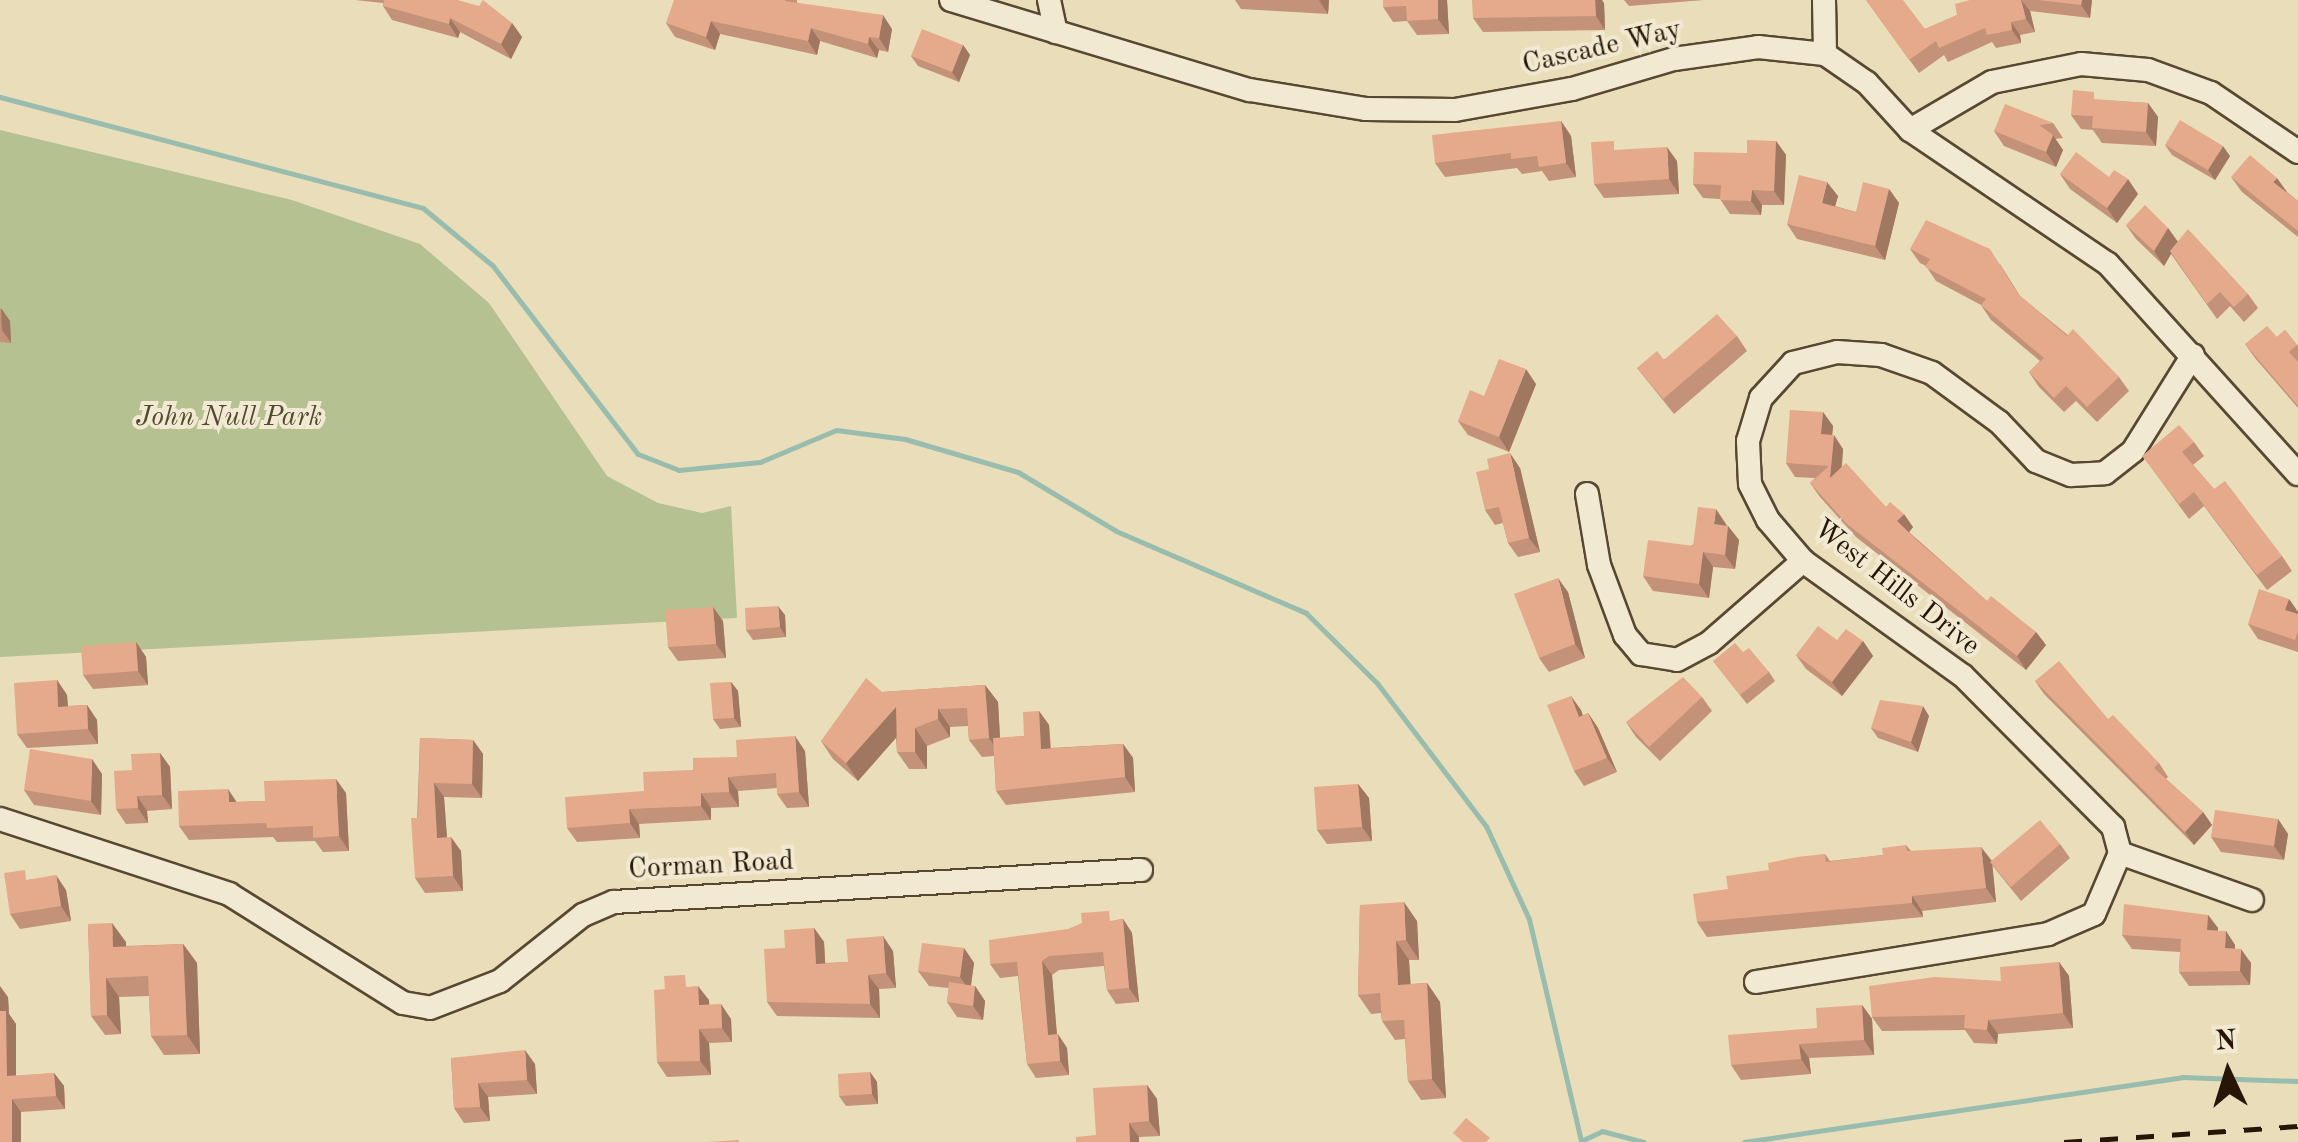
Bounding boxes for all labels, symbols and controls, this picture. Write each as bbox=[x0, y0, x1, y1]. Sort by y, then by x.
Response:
street label: Cascade Way bbox=[1519, 13, 1685, 83]
park label: John Null Park bbox=[136, 401, 322, 435]
street label: West Hills Drive bbox=[1806, 513, 1986, 663]
street label: Corman Road bbox=[627, 845, 795, 887]
north arrow bbox=[2178, 1022, 2278, 1122]
text: N bbox=[2214, 1027, 2238, 1057]

